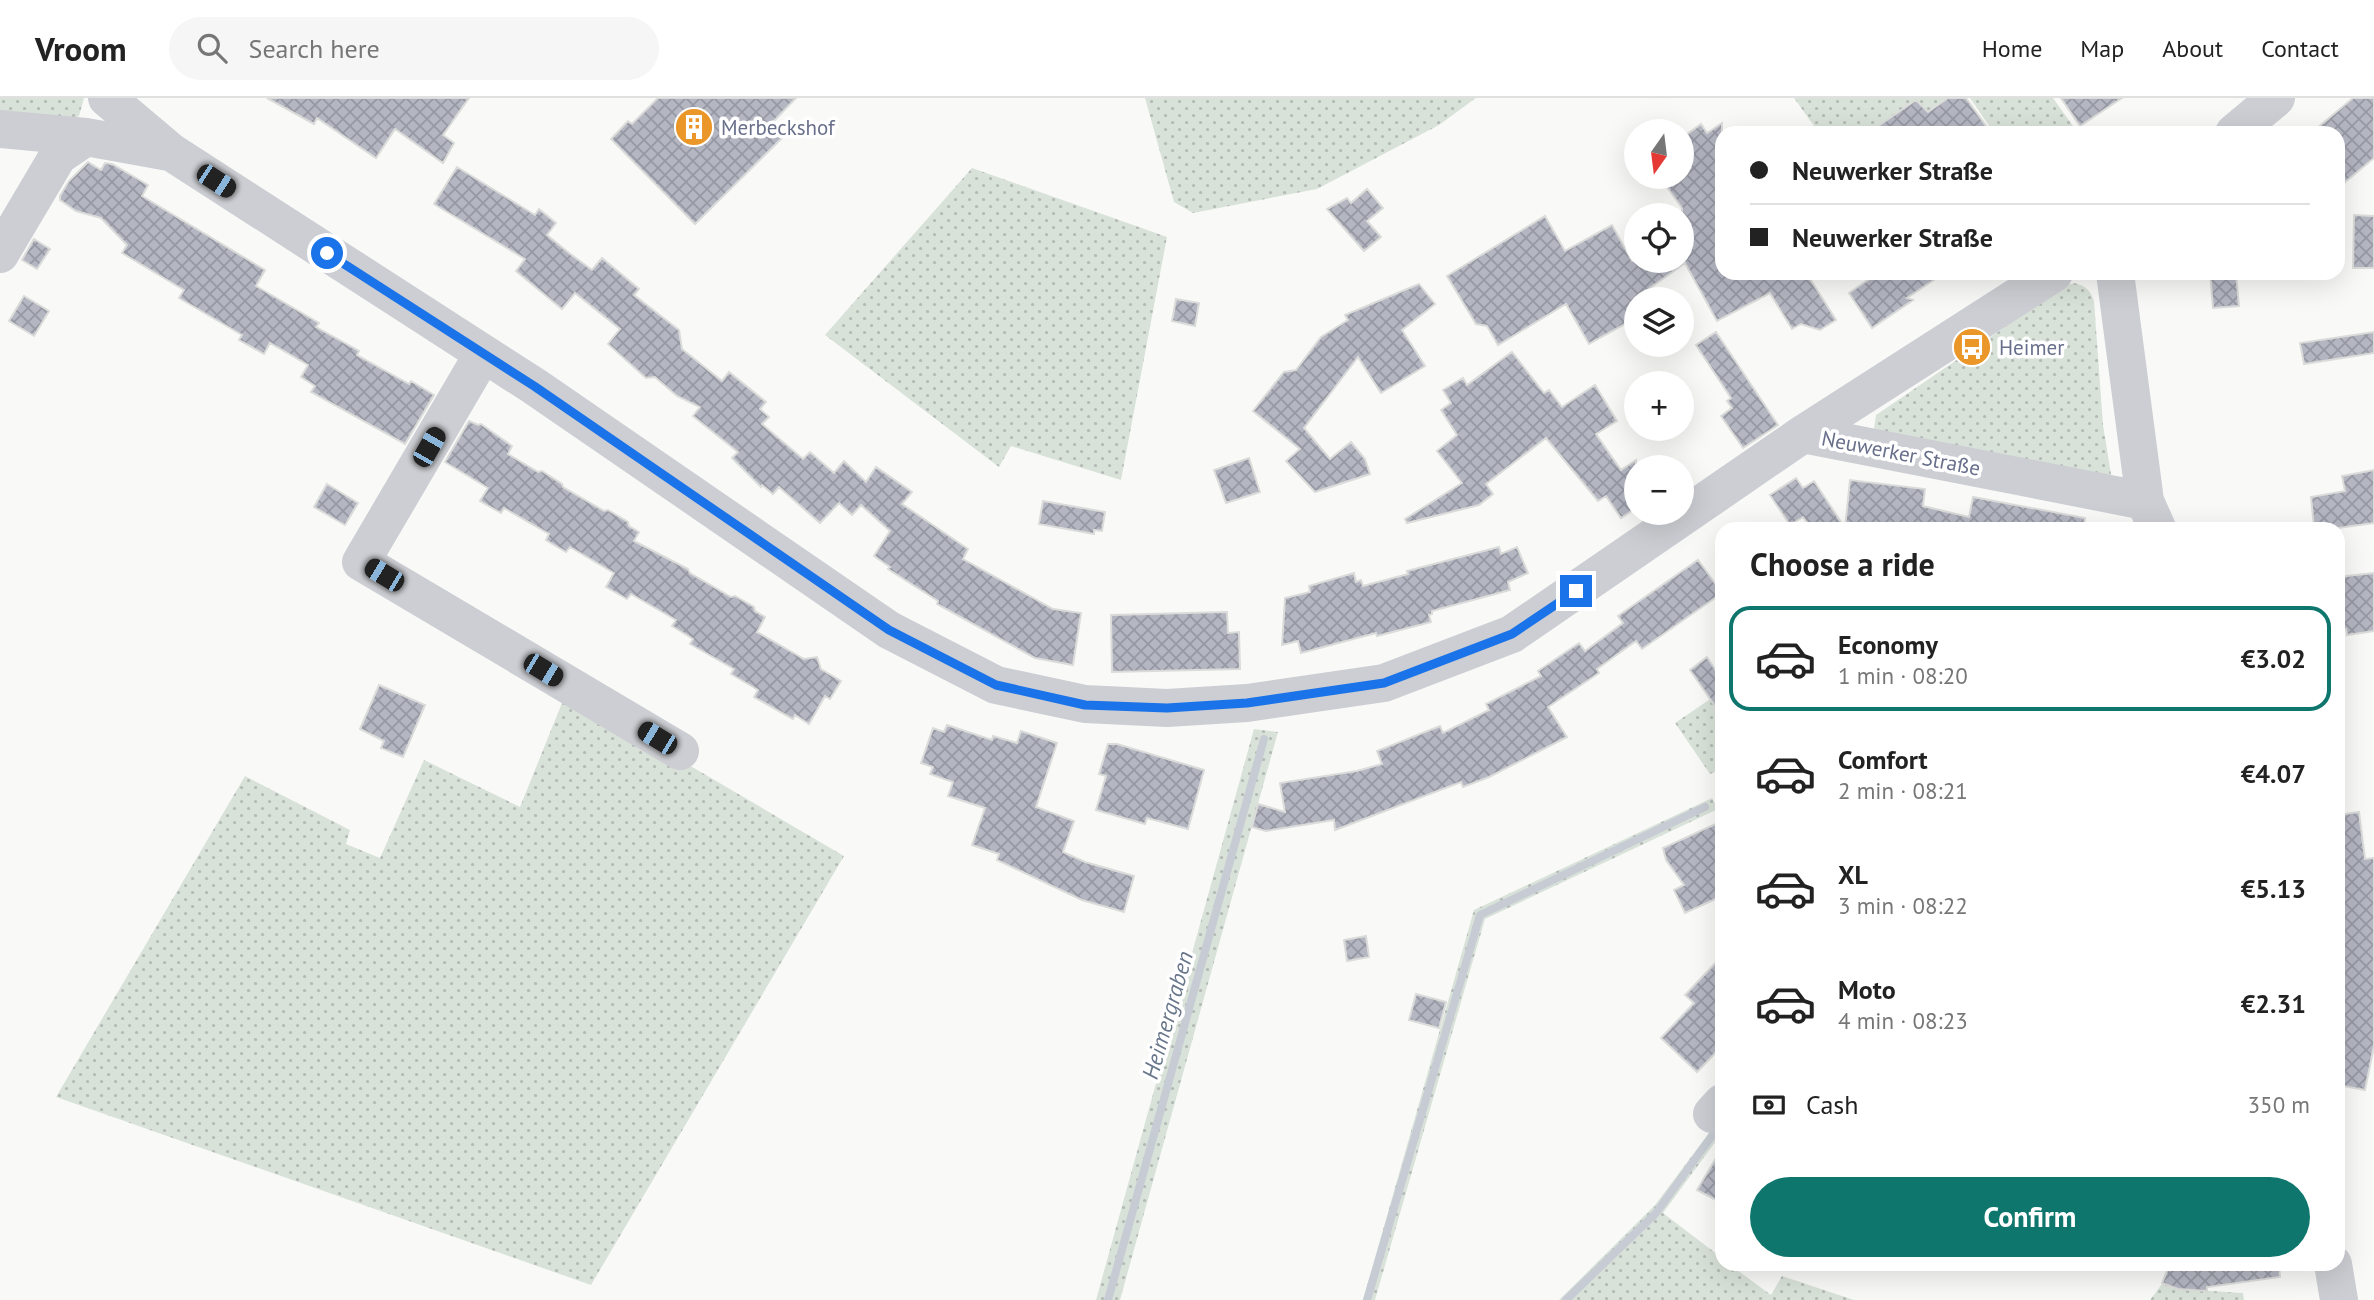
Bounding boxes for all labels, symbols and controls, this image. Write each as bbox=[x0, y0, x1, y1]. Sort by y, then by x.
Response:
search box bbox=[169, 17, 659, 80]
text: Vroom bbox=[35, 27, 127, 70]
icon: search bbox=[193, 29, 231, 67]
text: Search here bbox=[249, 32, 380, 65]
text: Home bbox=[1982, 33, 2042, 64]
text: Map bbox=[2080, 33, 2124, 64]
text: About bbox=[2162, 33, 2223, 64]
text: Contact bbox=[2261, 33, 2339, 64]
building icon: Merbeckshof bbox=[673, 106, 715, 148]
place label: Merbeckshof bbox=[721, 114, 836, 141]
north arrow bbox=[1624, 119, 1694, 189]
map controls bbox=[1624, 119, 1694, 525]
text: Neuwerker Straße bbox=[1792, 154, 1993, 187]
car bbox=[193, 161, 240, 201]
button: locate bbox=[1624, 203, 1694, 273]
text: Neuwerker Straße bbox=[1792, 221, 1993, 254]
route start bbox=[311, 237, 343, 269]
button: layers bbox=[1624, 287, 1694, 357]
bus stop icon: Heimer bbox=[1951, 326, 1993, 368]
place label: Heimer bbox=[1999, 334, 2064, 361]
button: + bbox=[1624, 371, 1694, 441]
car bbox=[410, 424, 449, 470]
street label: Neuwerker Straße bbox=[1819, 424, 1983, 482]
button: − bbox=[1624, 455, 1694, 525]
text: Choose a ride bbox=[1750, 543, 1935, 585]
car bbox=[361, 555, 408, 595]
route end bbox=[1560, 575, 1592, 607]
icon: car bbox=[1754, 627, 1817, 690]
text: Economy bbox=[1838, 628, 1938, 661]
text: €3.02 bbox=[2241, 642, 2306, 675]
car bbox=[520, 650, 567, 690]
text: 1 min · 08:20 bbox=[1838, 661, 1968, 690]
car bbox=[634, 718, 681, 758]
icon: car bbox=[1754, 742, 1817, 805]
text: Comfort bbox=[1838, 743, 1928, 776]
text: €4.07 bbox=[2241, 757, 2306, 790]
text: 2 min · 08:21 bbox=[1838, 776, 1968, 805]
icon: car bbox=[1754, 857, 1817, 920]
text: XL bbox=[1838, 858, 1868, 891]
text: €5.13 bbox=[2241, 872, 2306, 905]
text: 3 min · 08:22 bbox=[1838, 891, 1968, 920]
water label: Heimergraben bbox=[1135, 948, 1199, 1082]
icon: car bbox=[1754, 972, 1817, 1035]
text: Moto bbox=[1838, 973, 1896, 1006]
text: €2.31 bbox=[2241, 987, 2306, 1020]
text: 4 min · 08:23 bbox=[1838, 1006, 1968, 1035]
icon: cash bbox=[1750, 1086, 1788, 1124]
text: Cash bbox=[1806, 1088, 1858, 1121]
text: 350 m bbox=[2248, 1090, 2310, 1119]
button: Confirm bbox=[1750, 1177, 2310, 1257]

